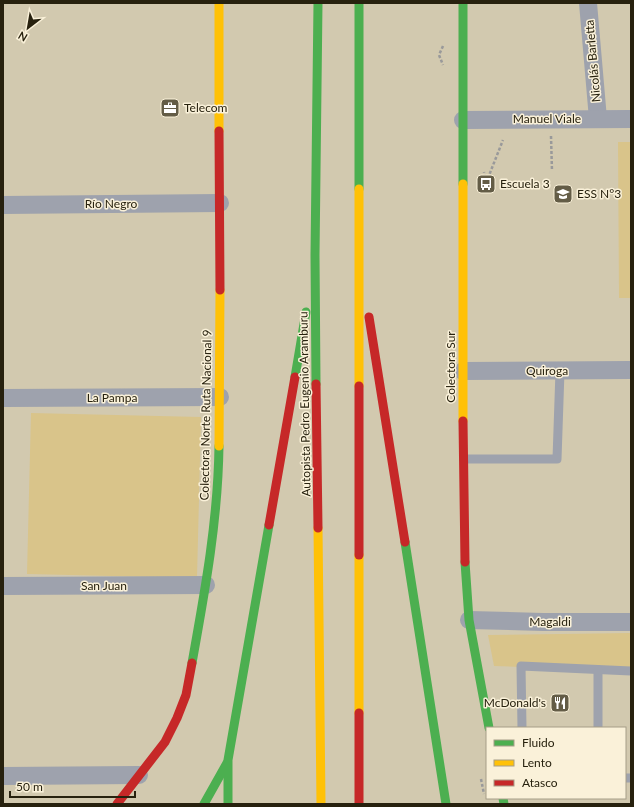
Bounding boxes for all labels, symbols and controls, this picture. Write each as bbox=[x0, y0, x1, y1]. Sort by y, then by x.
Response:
north arrow bbox=[8, 8, 48, 48]
street label: Nicolás Barletta bbox=[581, 19, 604, 103]
text: N bbox=[16, 29, 30, 45]
office icon: Telecom bbox=[159, 97, 181, 119]
place label: Telecom bbox=[184, 100, 228, 115]
street label: Manuel Viale bbox=[513, 111, 581, 126]
bus stop icon: Escuela 3 bbox=[475, 173, 497, 195]
place label: Escuela 3 bbox=[500, 176, 550, 191]
school or university icon: ESS N°3 bbox=[552, 183, 574, 205]
place label: ESS N°3 bbox=[577, 186, 621, 201]
street label: Río Negro bbox=[85, 196, 138, 211]
street label: Autopista Pedro Eugenio Aramburu bbox=[295, 311, 314, 497]
street label: Colectora Norte Ruta Nacional 9 bbox=[197, 329, 214, 501]
street label: Colectora Sur bbox=[443, 331, 458, 403]
street label: Quiroga bbox=[526, 363, 568, 378]
street label: La Pampa bbox=[87, 390, 137, 405]
street label: San Juan bbox=[81, 578, 127, 593]
street label: Magaldi bbox=[529, 614, 571, 629]
restaurant icon: McDonald's bbox=[549, 692, 571, 714]
place label: McDonald's bbox=[484, 695, 546, 710]
legend bbox=[486, 727, 626, 799]
text: Fluido bbox=[522, 735, 555, 750]
text: Lento bbox=[522, 755, 552, 770]
scale bar bbox=[10, 773, 135, 799]
text: Atasco bbox=[522, 775, 558, 790]
text: 50 m bbox=[16, 779, 43, 794]

